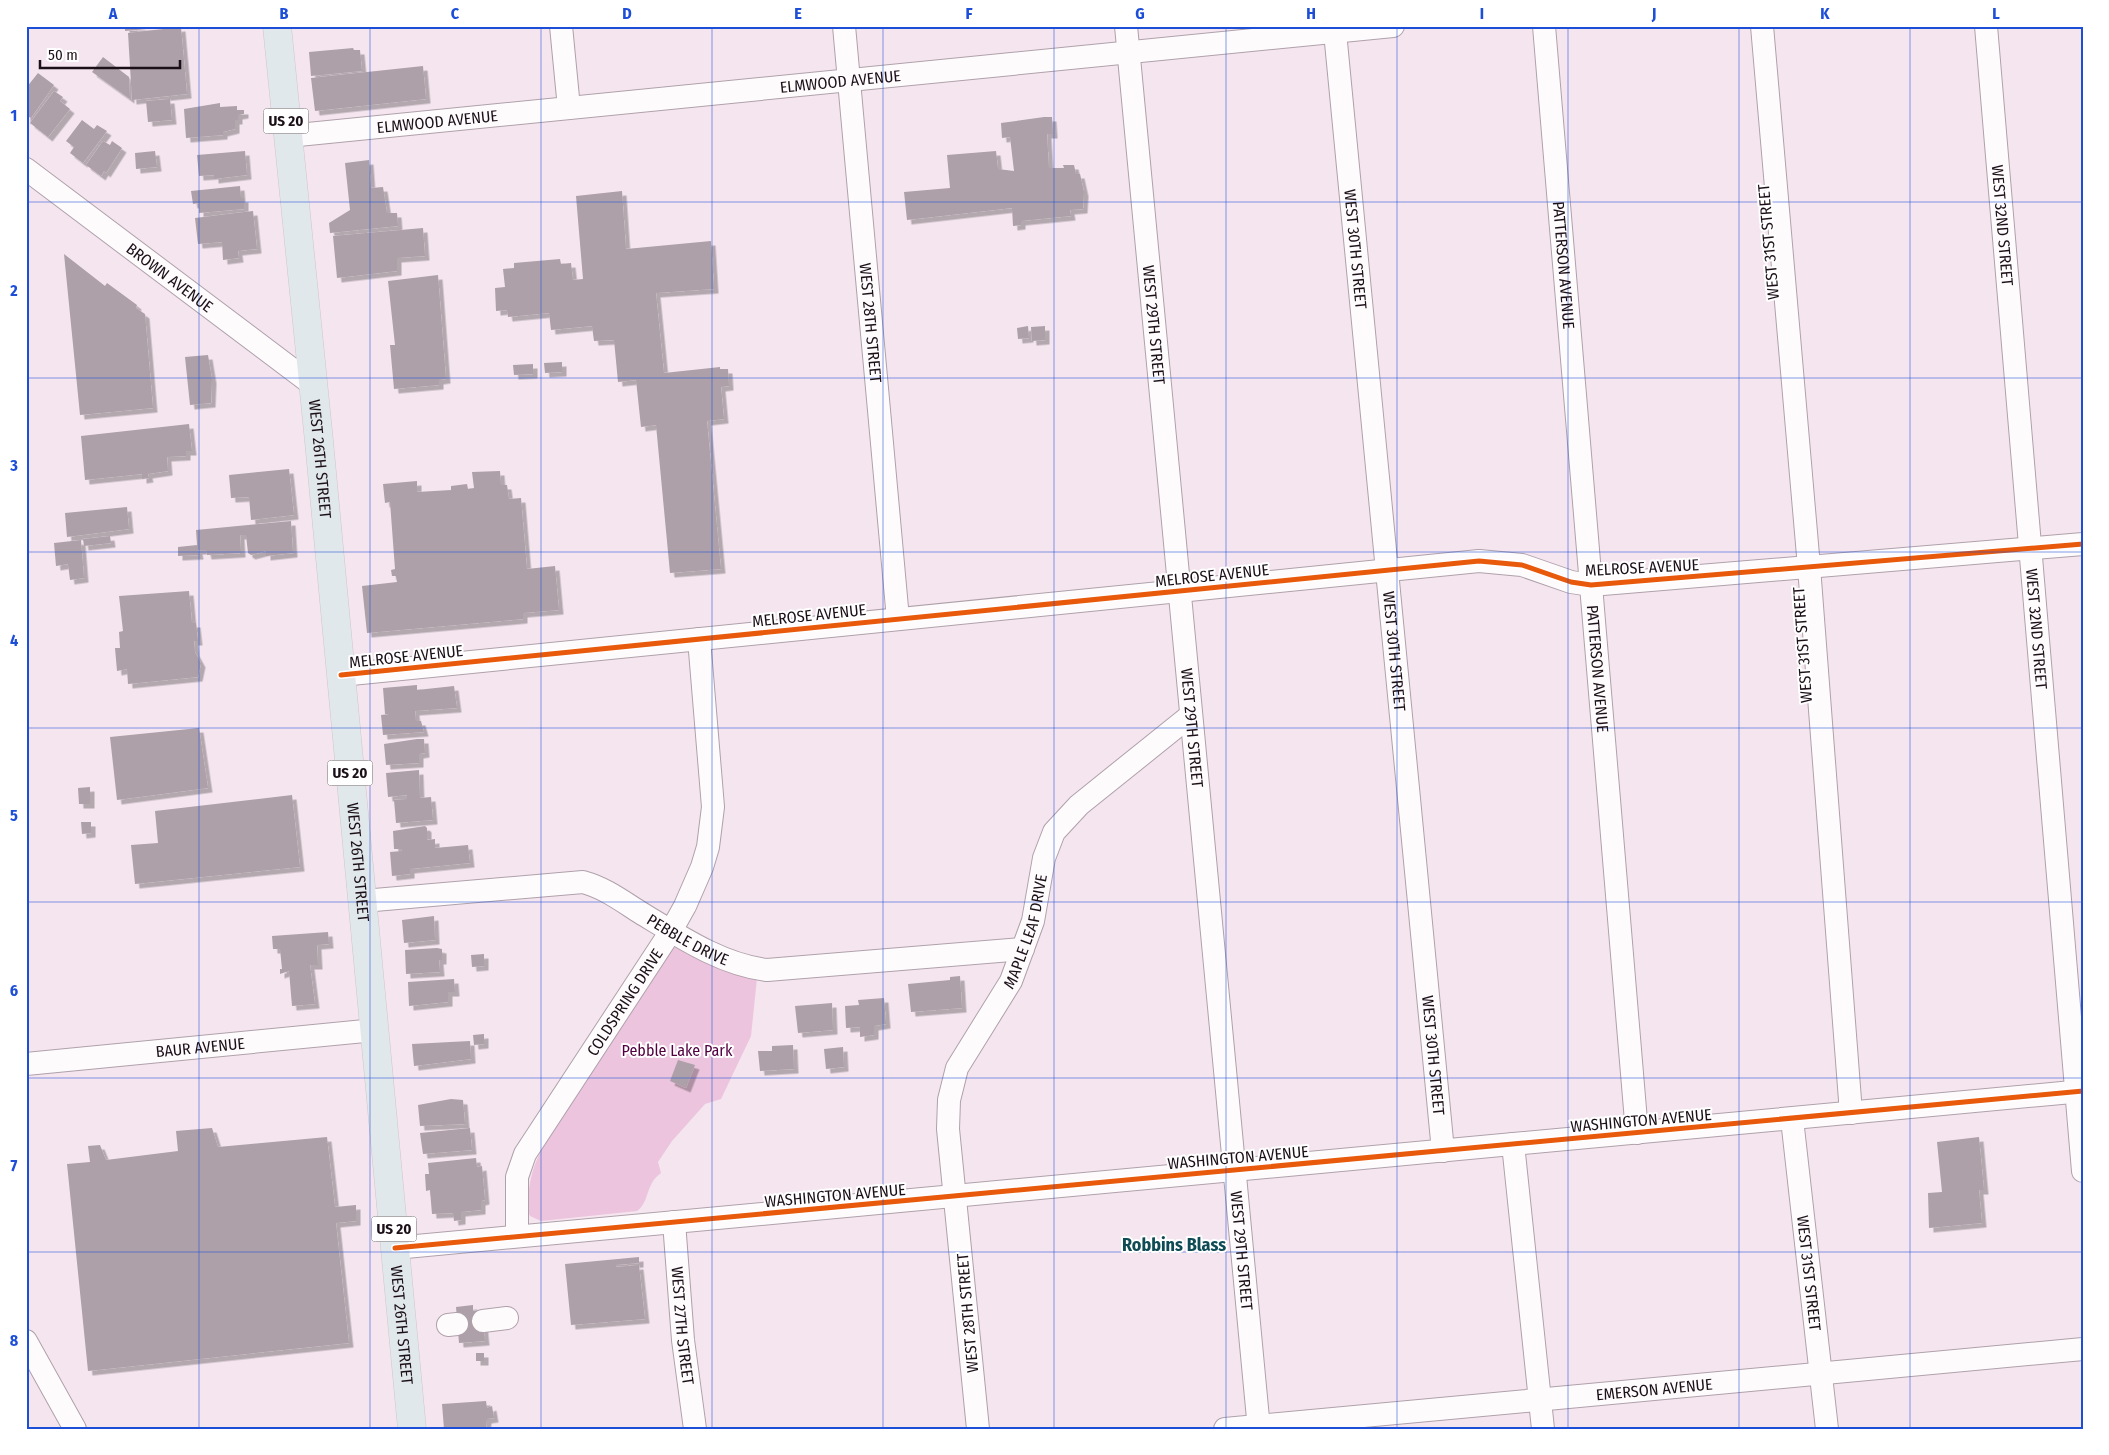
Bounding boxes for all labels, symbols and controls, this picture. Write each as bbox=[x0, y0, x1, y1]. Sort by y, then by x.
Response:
text: A bbox=[108, 4, 118, 23]
text: B bbox=[280, 4, 289, 23]
text: C bbox=[451, 4, 460, 23]
text: D bbox=[622, 4, 632, 23]
text: E bbox=[794, 4, 802, 23]
text: F bbox=[965, 4, 973, 23]
text: G bbox=[1135, 4, 1145, 23]
text: H bbox=[1306, 4, 1316, 23]
text: I bbox=[1480, 4, 1484, 23]
text: J bbox=[1651, 4, 1656, 23]
text: K bbox=[1820, 4, 1830, 23]
text: L bbox=[1992, 4, 2000, 23]
scale bar bbox=[40, 38, 180, 70]
text: 50 m bbox=[48, 46, 78, 64]
street label: ELMWOOD AVENUE bbox=[779, 66, 902, 97]
text: 1 bbox=[11, 106, 17, 125]
street label: ELMWOOD AVENUE bbox=[376, 106, 499, 137]
road number: US 20 bbox=[264, 108, 308, 134]
street label: WEST 32ND STREET bbox=[1988, 164, 2017, 287]
street label: WEST 31ST STREET bbox=[1754, 183, 1783, 301]
street label: WEST 30TH STREET bbox=[1340, 188, 1371, 310]
street label: PATTERSON AVENUE bbox=[1549, 201, 1578, 330]
street label: BROWN AVENUE bbox=[122, 239, 217, 316]
street label: WEST 28TH STREET bbox=[856, 262, 885, 384]
street label: WEST 29TH STREET bbox=[1139, 264, 1169, 386]
text: 2 bbox=[9, 281, 18, 300]
street label: WEST 26TH STREET bbox=[305, 398, 335, 520]
text: 3 bbox=[9, 456, 18, 475]
street label: MELROSE AVENUE bbox=[1584, 555, 1700, 580]
street label: MELROSE AVENUE bbox=[1154, 560, 1270, 591]
street label: WEST 32ND STREET bbox=[2022, 568, 2051, 691]
street label: WEST 31ST STREET bbox=[1789, 586, 1816, 704]
street label: WEST 30TH STREET bbox=[1379, 590, 1410, 713]
street label: MELROSE AVENUE bbox=[751, 600, 867, 631]
street label: PATTERSON AVENUE bbox=[1583, 604, 1612, 733]
text: 4 bbox=[10, 631, 18, 650]
street label: MELROSE AVENUE bbox=[348, 641, 464, 672]
street label: WEST 29TH STREET bbox=[1177, 667, 1207, 789]
road number: US 20 bbox=[328, 760, 372, 786]
street label: WEST 26TH STREET bbox=[343, 802, 373, 923]
text: 5 bbox=[10, 806, 18, 825]
street label: MAPLE LEAF DRIVE bbox=[1000, 873, 1051, 992]
street label: PEBBLE DRIVE bbox=[644, 910, 731, 969]
street label: COLDSPRING DRIVE bbox=[583, 945, 667, 1059]
text: 6 bbox=[10, 981, 18, 1000]
street label: WEST 30TH STREET bbox=[1418, 995, 1449, 1117]
street label: BAUR AVENUE bbox=[155, 1034, 246, 1061]
park label: Pebble Lake Park bbox=[622, 1041, 733, 1060]
street label: WASHINGTON AVENUE bbox=[1570, 1105, 1712, 1136]
street label: WASHINGTON AVENUE bbox=[1167, 1142, 1309, 1173]
text: 7 bbox=[11, 1156, 18, 1175]
street label: WASHINGTON AVENUE bbox=[764, 1180, 906, 1211]
street label: WEST 29TH STREET bbox=[1226, 1190, 1257, 1312]
street label: WEST 31ST STREET bbox=[1793, 1214, 1825, 1332]
road number: US 20 bbox=[372, 1216, 416, 1242]
district label: Robbins Blass bbox=[1122, 1234, 1226, 1256]
street label: WEST 28TH STREET bbox=[953, 1252, 982, 1373]
street label: WEST 26TH STREET bbox=[387, 1265, 417, 1386]
street label: WEST 27TH STREET bbox=[667, 1266, 698, 1386]
text: 8 bbox=[10, 1331, 19, 1350]
street label: EMERSON AVENUE bbox=[1595, 1375, 1713, 1404]

